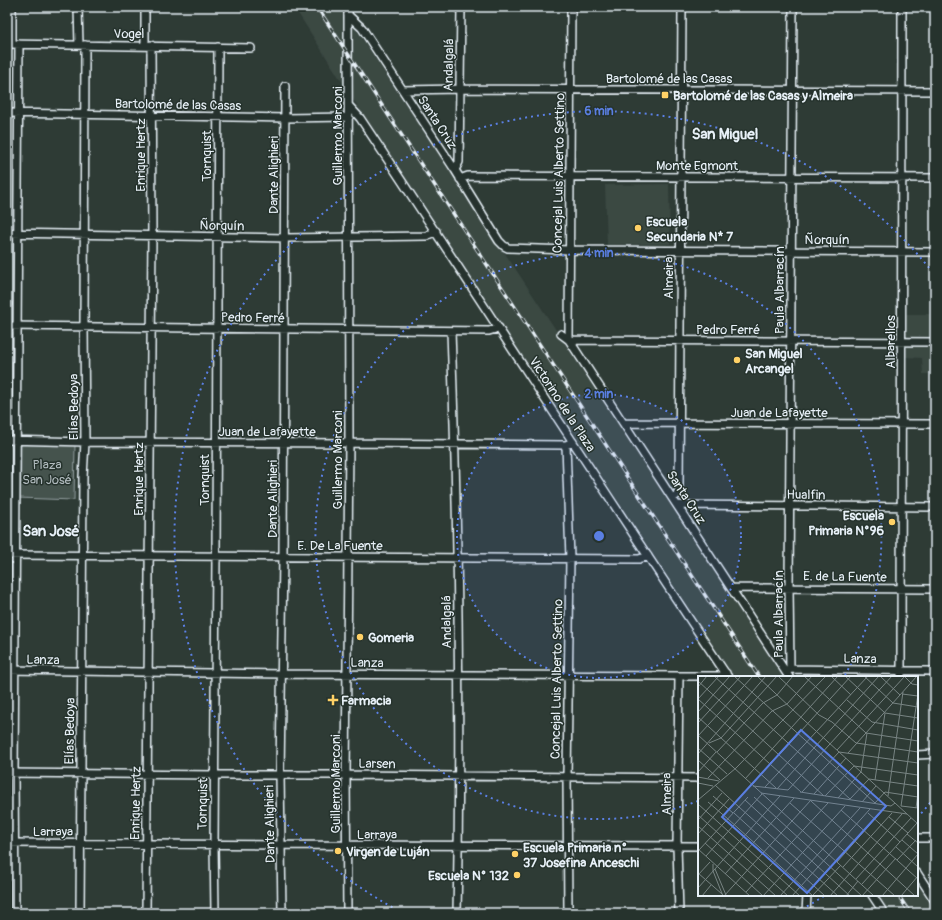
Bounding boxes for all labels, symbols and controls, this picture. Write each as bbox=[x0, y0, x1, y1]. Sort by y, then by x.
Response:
street label: Vogel bbox=[114, 26, 144, 42]
street label: Andalgalá bbox=[441, 38, 457, 92]
street label: Bartolomé de las Casas bbox=[606, 71, 732, 87]
street label: Guillermo Marconi bbox=[330, 86, 346, 186]
place label: Bartolomé de las Casas y Almeira bbox=[673, 88, 853, 104]
marker: Bartolomé de las Casas y Almeira bbox=[660, 90, 670, 100]
street label: Santa Cruz bbox=[414, 93, 460, 152]
street label: Concejal Luis Alberto Settino bbox=[550, 93, 568, 253]
street label: Bartolomé de las Casas bbox=[115, 96, 242, 114]
text: 6 min bbox=[584, 104, 614, 119]
street label: Enrique Hertz bbox=[133, 118, 149, 192]
district label: San Miguel bbox=[692, 125, 758, 144]
street label: Tornquist bbox=[199, 129, 215, 182]
street label: Dante Alighieri bbox=[266, 136, 282, 214]
street label: Monte Egmont bbox=[656, 158, 739, 174]
place label: Escuela Secundaria N* 7 bbox=[646, 214, 733, 245]
street label: Ñorquín bbox=[199, 218, 245, 234]
marker: Escuela Secundaria N* 7 bbox=[633, 223, 643, 233]
street label: Ñorquín bbox=[805, 232, 849, 248]
text: 4 min bbox=[583, 246, 614, 261]
street label: Paula Albarracín bbox=[772, 246, 788, 334]
street label: Almeira bbox=[661, 257, 677, 299]
street label: Pedro Ferré bbox=[221, 309, 285, 327]
street label: Albarellos bbox=[883, 315, 899, 369]
street label: Pedro Ferré bbox=[696, 322, 760, 338]
place label: San Miguel Arcangel bbox=[745, 346, 803, 377]
street label: Victorino de la Plaza bbox=[525, 354, 599, 455]
marker: San Miguel Arcangel bbox=[732, 355, 742, 365]
street label: Elías Bedoya bbox=[66, 374, 82, 440]
text: 2 min bbox=[585, 387, 614, 402]
street label: Juan de Lafayette bbox=[730, 405, 828, 421]
street label: Guillermo Marconi bbox=[330, 410, 346, 510]
street label: Juan de Lafayette bbox=[218, 424, 316, 440]
street label: Enrique Hertz bbox=[131, 442, 147, 516]
street label: Tornquist bbox=[197, 453, 213, 506]
park label: Plaza San José bbox=[22, 457, 72, 488]
street label: Dante Alighieri bbox=[265, 460, 281, 538]
street label: Santa Cruz bbox=[663, 468, 709, 527]
street label: Hualfin bbox=[786, 487, 826, 503]
place label: Escuela Primaria N°96 bbox=[808, 508, 884, 539]
marker: Escuela Primaria N°96 bbox=[887, 517, 897, 527]
district label: San José bbox=[23, 522, 79, 541]
centre of rings bbox=[592, 529, 606, 543]
street label: E. De La Fuente bbox=[297, 538, 383, 554]
street label: E. de La Fuente bbox=[803, 568, 888, 586]
street label: Paula Albarracín bbox=[771, 570, 787, 658]
street label: Andalgalá bbox=[439, 595, 455, 649]
street label: Concejal Luis Alberto Settino bbox=[548, 599, 566, 759]
place label: Gomeria bbox=[368, 630, 414, 646]
marker: Gomeria bbox=[355, 632, 365, 642]
street label: Lanza bbox=[843, 651, 877, 667]
street label: Lanza bbox=[26, 652, 60, 668]
street label: Lanza bbox=[350, 655, 384, 671]
inset map bbox=[698, 676, 918, 896]
place label: Farmacia bbox=[341, 693, 391, 709]
marker: Farmacia bbox=[328, 695, 338, 705]
street label: Elías Bedoya bbox=[61, 698, 79, 764]
street label: Guillermo Marconi bbox=[328, 734, 344, 834]
street label: Larsen bbox=[358, 756, 396, 772]
street label: Enrique Hertz bbox=[127, 766, 145, 840]
street label: Almeira bbox=[659, 773, 675, 815]
street label: Tornquist bbox=[195, 777, 211, 830]
street label: Dante Alighieri bbox=[261, 785, 279, 863]
street label: Larraya bbox=[33, 824, 73, 840]
street label: Larraya bbox=[357, 827, 397, 843]
place label: Escuela Primaria n° 37 Josefina Anceschi bbox=[523, 840, 640, 871]
place label: Virgen de Luján bbox=[346, 844, 430, 860]
marker: Virgen de Luján bbox=[333, 846, 343, 856]
marker: Escuela Primaria n° 37 Josefina Anceschi bbox=[510, 849, 520, 859]
place label: Escuela N° 132 bbox=[428, 868, 509, 884]
marker: Escuela N° 132 bbox=[512, 870, 522, 880]

